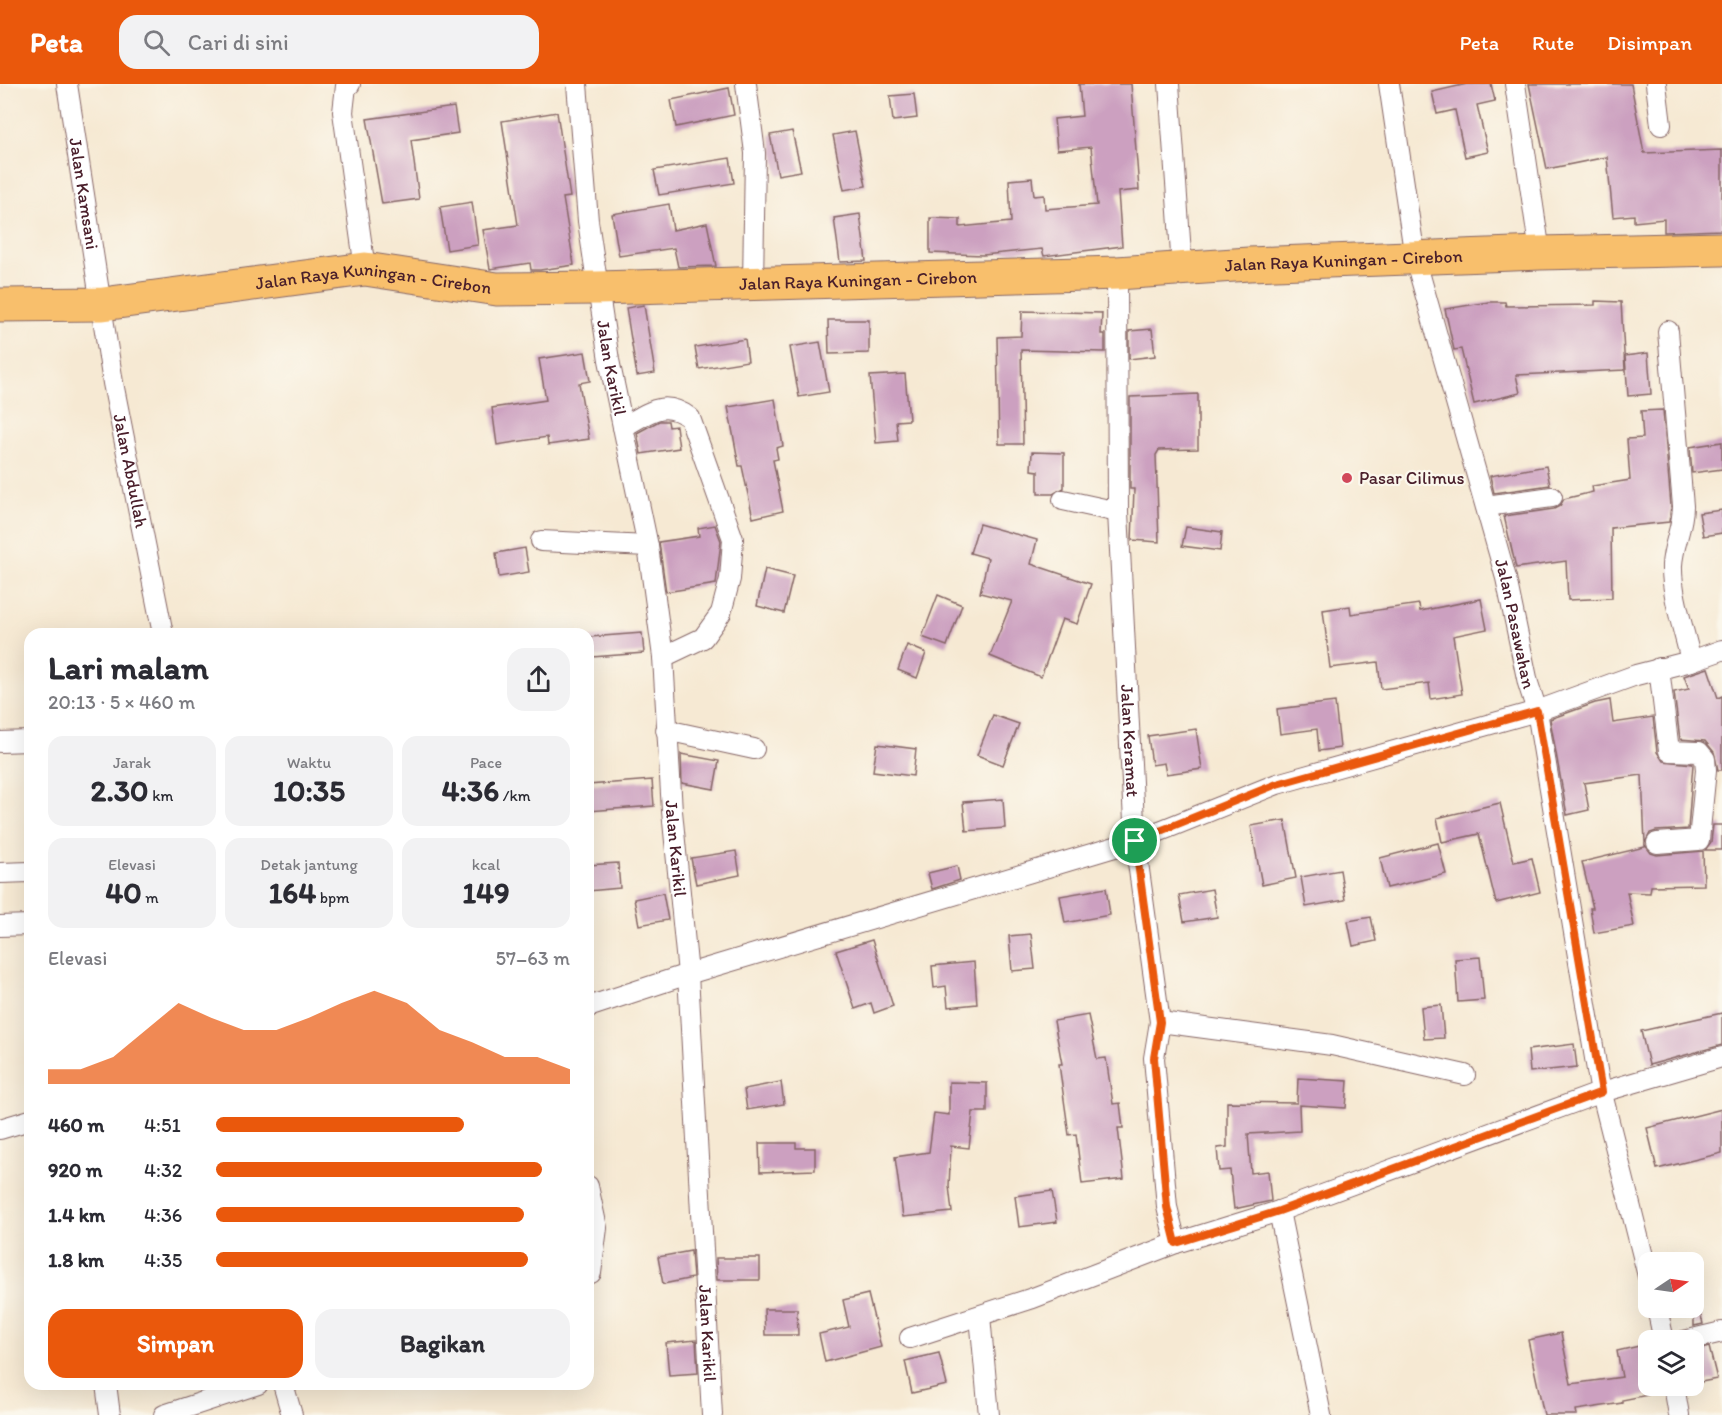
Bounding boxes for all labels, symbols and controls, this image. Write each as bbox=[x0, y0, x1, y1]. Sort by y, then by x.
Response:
search box bbox=[119, 15, 539, 69]
text: Peta bbox=[30, 25, 83, 59]
icon: search bbox=[140, 26, 173, 59]
text: Cari di sini bbox=[188, 29, 289, 56]
text: Peta bbox=[1459, 30, 1499, 55]
text: Rute bbox=[1532, 30, 1574, 55]
text: Disimpan bbox=[1607, 30, 1692, 55]
street label: Jalan Kamsani bbox=[64, 136, 103, 251]
street label: Jalan Raya Kuningan - Cirebon bbox=[1224, 245, 1463, 277]
street label: Jalan Raya Kuningan - Cirebon bbox=[254, 258, 493, 299]
street label: Jalan Raya Kuningan - Cirebon bbox=[739, 266, 977, 295]
street label: Jalan Karikil bbox=[592, 318, 631, 417]
street label: Jalan Abdullah bbox=[108, 412, 153, 530]
place label: Pasar Cilimus bbox=[1359, 467, 1465, 489]
marker: Pasar Cilimus bbox=[1340, 471, 1354, 485]
street label: Jalan Pasawahan bbox=[1490, 556, 1540, 691]
text: Lari malam bbox=[48, 648, 209, 687]
button: share bbox=[507, 648, 570, 711]
street label: Jalan Keramat bbox=[1116, 684, 1144, 798]
text: 20:13 · 5 × 460 m bbox=[48, 690, 195, 714]
text: Jarak bbox=[113, 753, 151, 772]
text: Waktu bbox=[287, 753, 331, 772]
text: Pace bbox=[470, 753, 502, 772]
text: 2.30 bbox=[91, 772, 149, 809]
text: 10:35 bbox=[273, 772, 345, 809]
text: 4:36 bbox=[441, 772, 499, 809]
text: km bbox=[149, 786, 173, 805]
text: /km bbox=[499, 786, 531, 805]
street label: Jalan Karikil bbox=[660, 800, 691, 898]
pin bbox=[1109, 815, 1160, 866]
icon: arrive bbox=[1118, 824, 1151, 857]
text: Elevasi bbox=[108, 855, 156, 874]
text: Detak jantung bbox=[260, 855, 358, 874]
text: kcal bbox=[472, 855, 500, 874]
text: 40 bbox=[105, 874, 142, 911]
text: 164 bbox=[268, 874, 316, 911]
text: 149 bbox=[462, 874, 510, 911]
text: m bbox=[142, 888, 159, 907]
text: bpm bbox=[316, 888, 350, 907]
text: Elevasi bbox=[48, 946, 107, 970]
text: 57–63 m bbox=[496, 946, 570, 970]
text: 460 m bbox=[48, 1113, 104, 1137]
text: 4:51 bbox=[144, 1113, 181, 1137]
text: 920 m bbox=[48, 1158, 103, 1182]
text: 4:32 bbox=[144, 1158, 182, 1182]
text: 1.4 km bbox=[48, 1203, 105, 1227]
text: 4:36 bbox=[144, 1203, 182, 1227]
text: 1.8 km bbox=[48, 1248, 104, 1272]
text: 4:35 bbox=[144, 1248, 182, 1272]
north arrow bbox=[1638, 1252, 1704, 1318]
map controls bbox=[1638, 1252, 1704, 1396]
street label: Jalan Karikil bbox=[694, 1284, 721, 1382]
button: Simpan bbox=[48, 1309, 303, 1378]
button: Bagikan bbox=[315, 1309, 570, 1378]
button: layers bbox=[1638, 1330, 1704, 1396]

